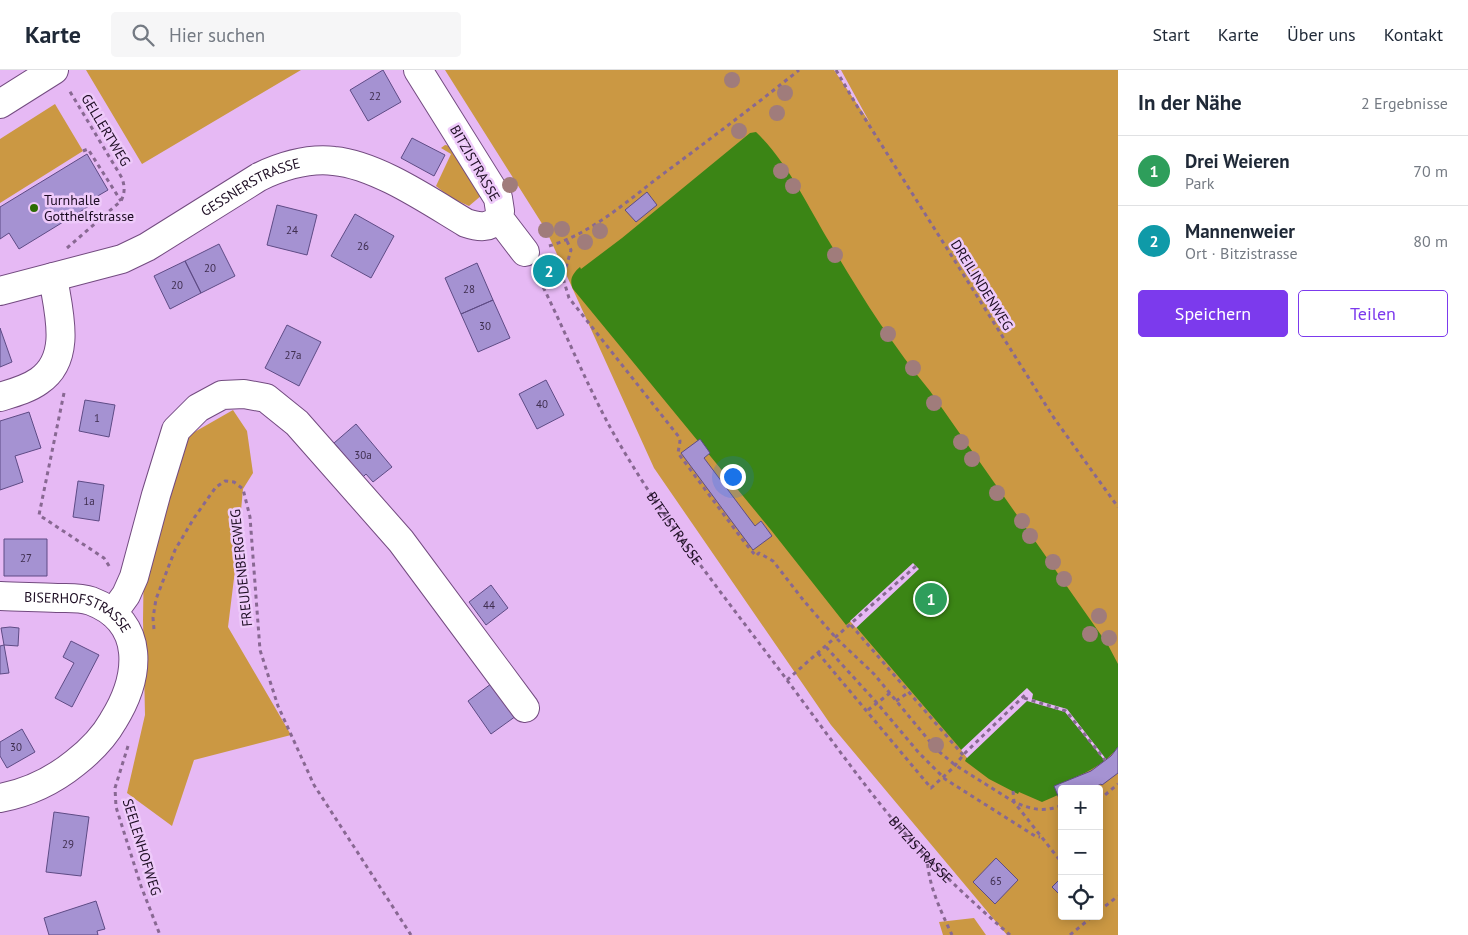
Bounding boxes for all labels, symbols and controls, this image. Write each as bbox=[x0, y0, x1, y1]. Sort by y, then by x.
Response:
search box bbox=[111, 12, 461, 57]
text: Karte bbox=[25, 19, 81, 50]
icon: search bbox=[129, 21, 157, 49]
text: Hier suchen bbox=[169, 23, 265, 47]
text: Start bbox=[1152, 23, 1190, 46]
text: Karte bbox=[1218, 23, 1259, 46]
text: Über uns bbox=[1287, 23, 1356, 46]
text: Kontakt bbox=[1384, 23, 1443, 46]
house number: 22 bbox=[369, 89, 381, 103]
text: In der Nähe bbox=[1138, 89, 1242, 116]
street label: GELLERTWEG bbox=[77, 91, 135, 169]
text: 2 Ergebnisse bbox=[1361, 93, 1448, 113]
street label: BITZISTRASSE bbox=[446, 122, 504, 204]
text: Drei Weieren bbox=[1185, 149, 1290, 173]
street label: GESSNERSTRASSE bbox=[197, 154, 302, 220]
text: 1 bbox=[1149, 161, 1159, 181]
text: 70 m bbox=[1413, 161, 1448, 181]
text: Park bbox=[1185, 173, 1214, 193]
place label: Turnhalle Gotthelfstrasse bbox=[44, 191, 134, 225]
marker: Turnhalle Gotthelfstrasse bbox=[28, 202, 40, 214]
text: Mannenweier bbox=[1185, 219, 1295, 243]
house number: 24 bbox=[286, 223, 298, 237]
text: 2 bbox=[1149, 231, 1159, 251]
text: 80 m bbox=[1413, 231, 1448, 251]
street label: DREILINDENWEG bbox=[947, 236, 1017, 334]
house number: 26 bbox=[357, 239, 369, 253]
text: Ort · Bitzistrasse bbox=[1185, 243, 1298, 263]
pin: 2 bbox=[533, 252, 565, 290]
house number: 20 bbox=[204, 261, 216, 275]
house number: 20 bbox=[171, 278, 183, 292]
house number: 28 bbox=[463, 282, 475, 296]
button: Speichern bbox=[1138, 290, 1288, 337]
button: Teilen bbox=[1298, 290, 1448, 337]
house number: 30 bbox=[479, 319, 491, 333]
house number: 27a bbox=[285, 348, 301, 362]
house number: 40 bbox=[536, 397, 548, 411]
house number: 1 bbox=[94, 411, 100, 425]
house number: 30a bbox=[354, 448, 372, 462]
your location bbox=[720, 464, 746, 490]
street label: BITZISTRASSE bbox=[643, 488, 706, 568]
house number: 1a bbox=[83, 494, 95, 508]
street label: FREUDENBERGWEG bbox=[226, 508, 256, 628]
house number: 27 bbox=[20, 551, 32, 565]
pin: 1 bbox=[915, 580, 947, 618]
street label: BISERHOFSTRASSE bbox=[24, 588, 135, 636]
house number: 44 bbox=[483, 598, 495, 612]
house number: 30 bbox=[10, 740, 22, 754]
map controls bbox=[1058, 785, 1103, 920]
button: + bbox=[1058, 785, 1103, 830]
street label: SEELENHOFWEG bbox=[119, 796, 165, 898]
street label: BITZISTRASSE bbox=[885, 812, 956, 887]
button: − bbox=[1058, 830, 1103, 875]
house number: 29 bbox=[62, 837, 74, 851]
house number: 65 bbox=[990, 874, 1002, 888]
button: locate bbox=[1058, 875, 1103, 920]

